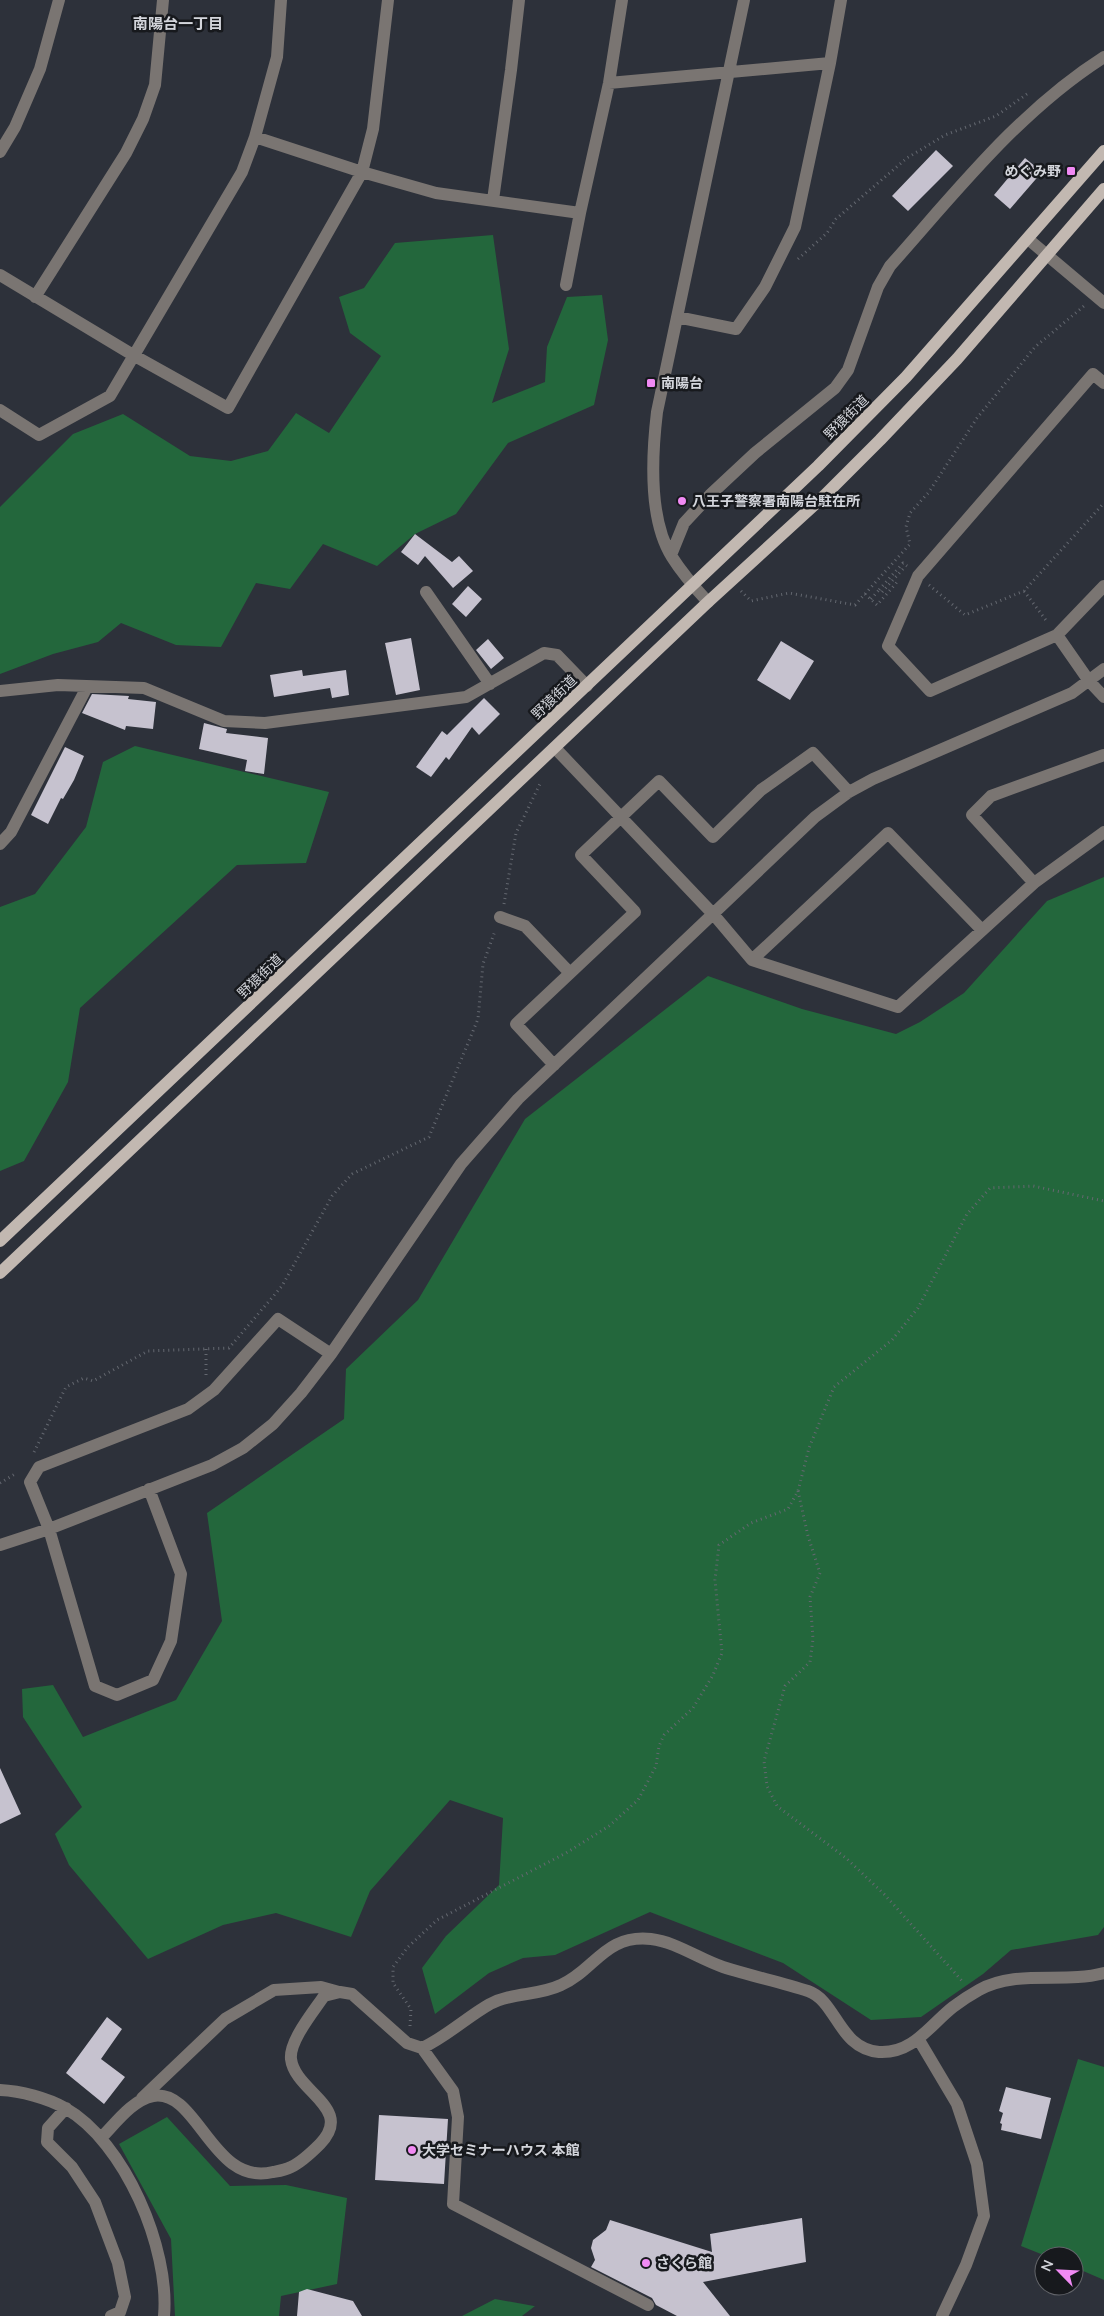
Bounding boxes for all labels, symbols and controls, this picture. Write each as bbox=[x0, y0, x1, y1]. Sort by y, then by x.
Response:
district label: 南陽台一丁目 bbox=[133, 14, 223, 33]
place label: めぐみ野 bbox=[1005, 162, 1061, 180]
marker: めぐみ野 bbox=[1065, 165, 1077, 177]
place label: 南陽台 bbox=[661, 374, 703, 392]
marker: 南陽台 bbox=[645, 377, 657, 389]
street label: 野猿街道 bbox=[820, 391, 872, 443]
place label: 八王子警察署南陽台駐在所 bbox=[692, 492, 860, 510]
marker: 八王子警察署南陽台駐在所 bbox=[676, 495, 688, 507]
street label: 野猿街道 bbox=[528, 671, 580, 723]
street label: 野猿街道 bbox=[234, 950, 286, 1002]
place label: 大学セミナーハウス 本館 bbox=[422, 2141, 580, 2159]
marker: 大学セミナーハウス 本館 bbox=[406, 2144, 418, 2156]
north arrow bbox=[1034, 2246, 1084, 2296]
place label: さくら館 bbox=[656, 2254, 712, 2272]
marker: さくら館 bbox=[640, 2257, 652, 2269]
text: N bbox=[1037, 2257, 1057, 2274]

